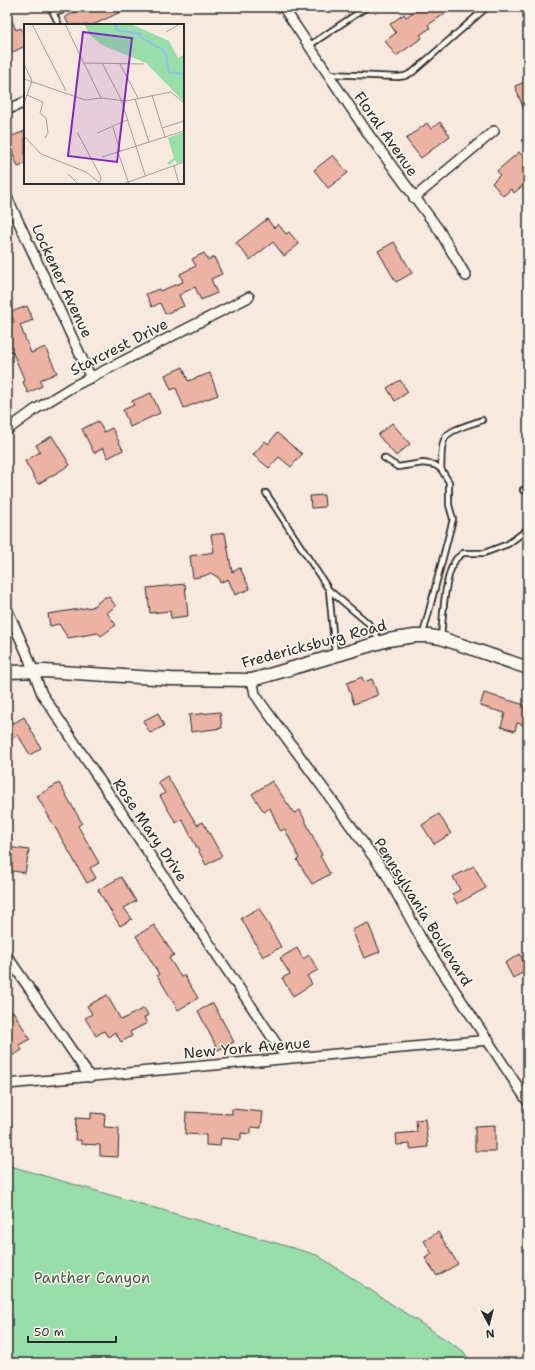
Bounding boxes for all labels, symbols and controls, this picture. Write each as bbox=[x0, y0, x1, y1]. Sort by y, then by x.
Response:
inset map bbox=[24, 24, 184, 184]
street label: Floral Avenue bbox=[349, 88, 423, 180]
street label: Lockener Avenue bbox=[27, 221, 97, 341]
street label: Starcrest Drive bbox=[67, 314, 171, 380]
street label: Fredericksburg Road bbox=[239, 615, 389, 673]
street label: Rose Mary Drive bbox=[108, 775, 192, 885]
street label: Pennsylvania Boulevard bbox=[369, 834, 477, 990]
street label: New York Avenue bbox=[183, 1032, 311, 1064]
park label: Panther Canyon bbox=[34, 1268, 150, 1288]
north arrow bbox=[469, 1304, 509, 1344]
scale bar bbox=[28, 1318, 116, 1344]
text: 50 m bbox=[34, 1324, 64, 1340]
text: N bbox=[485, 1325, 495, 1341]

